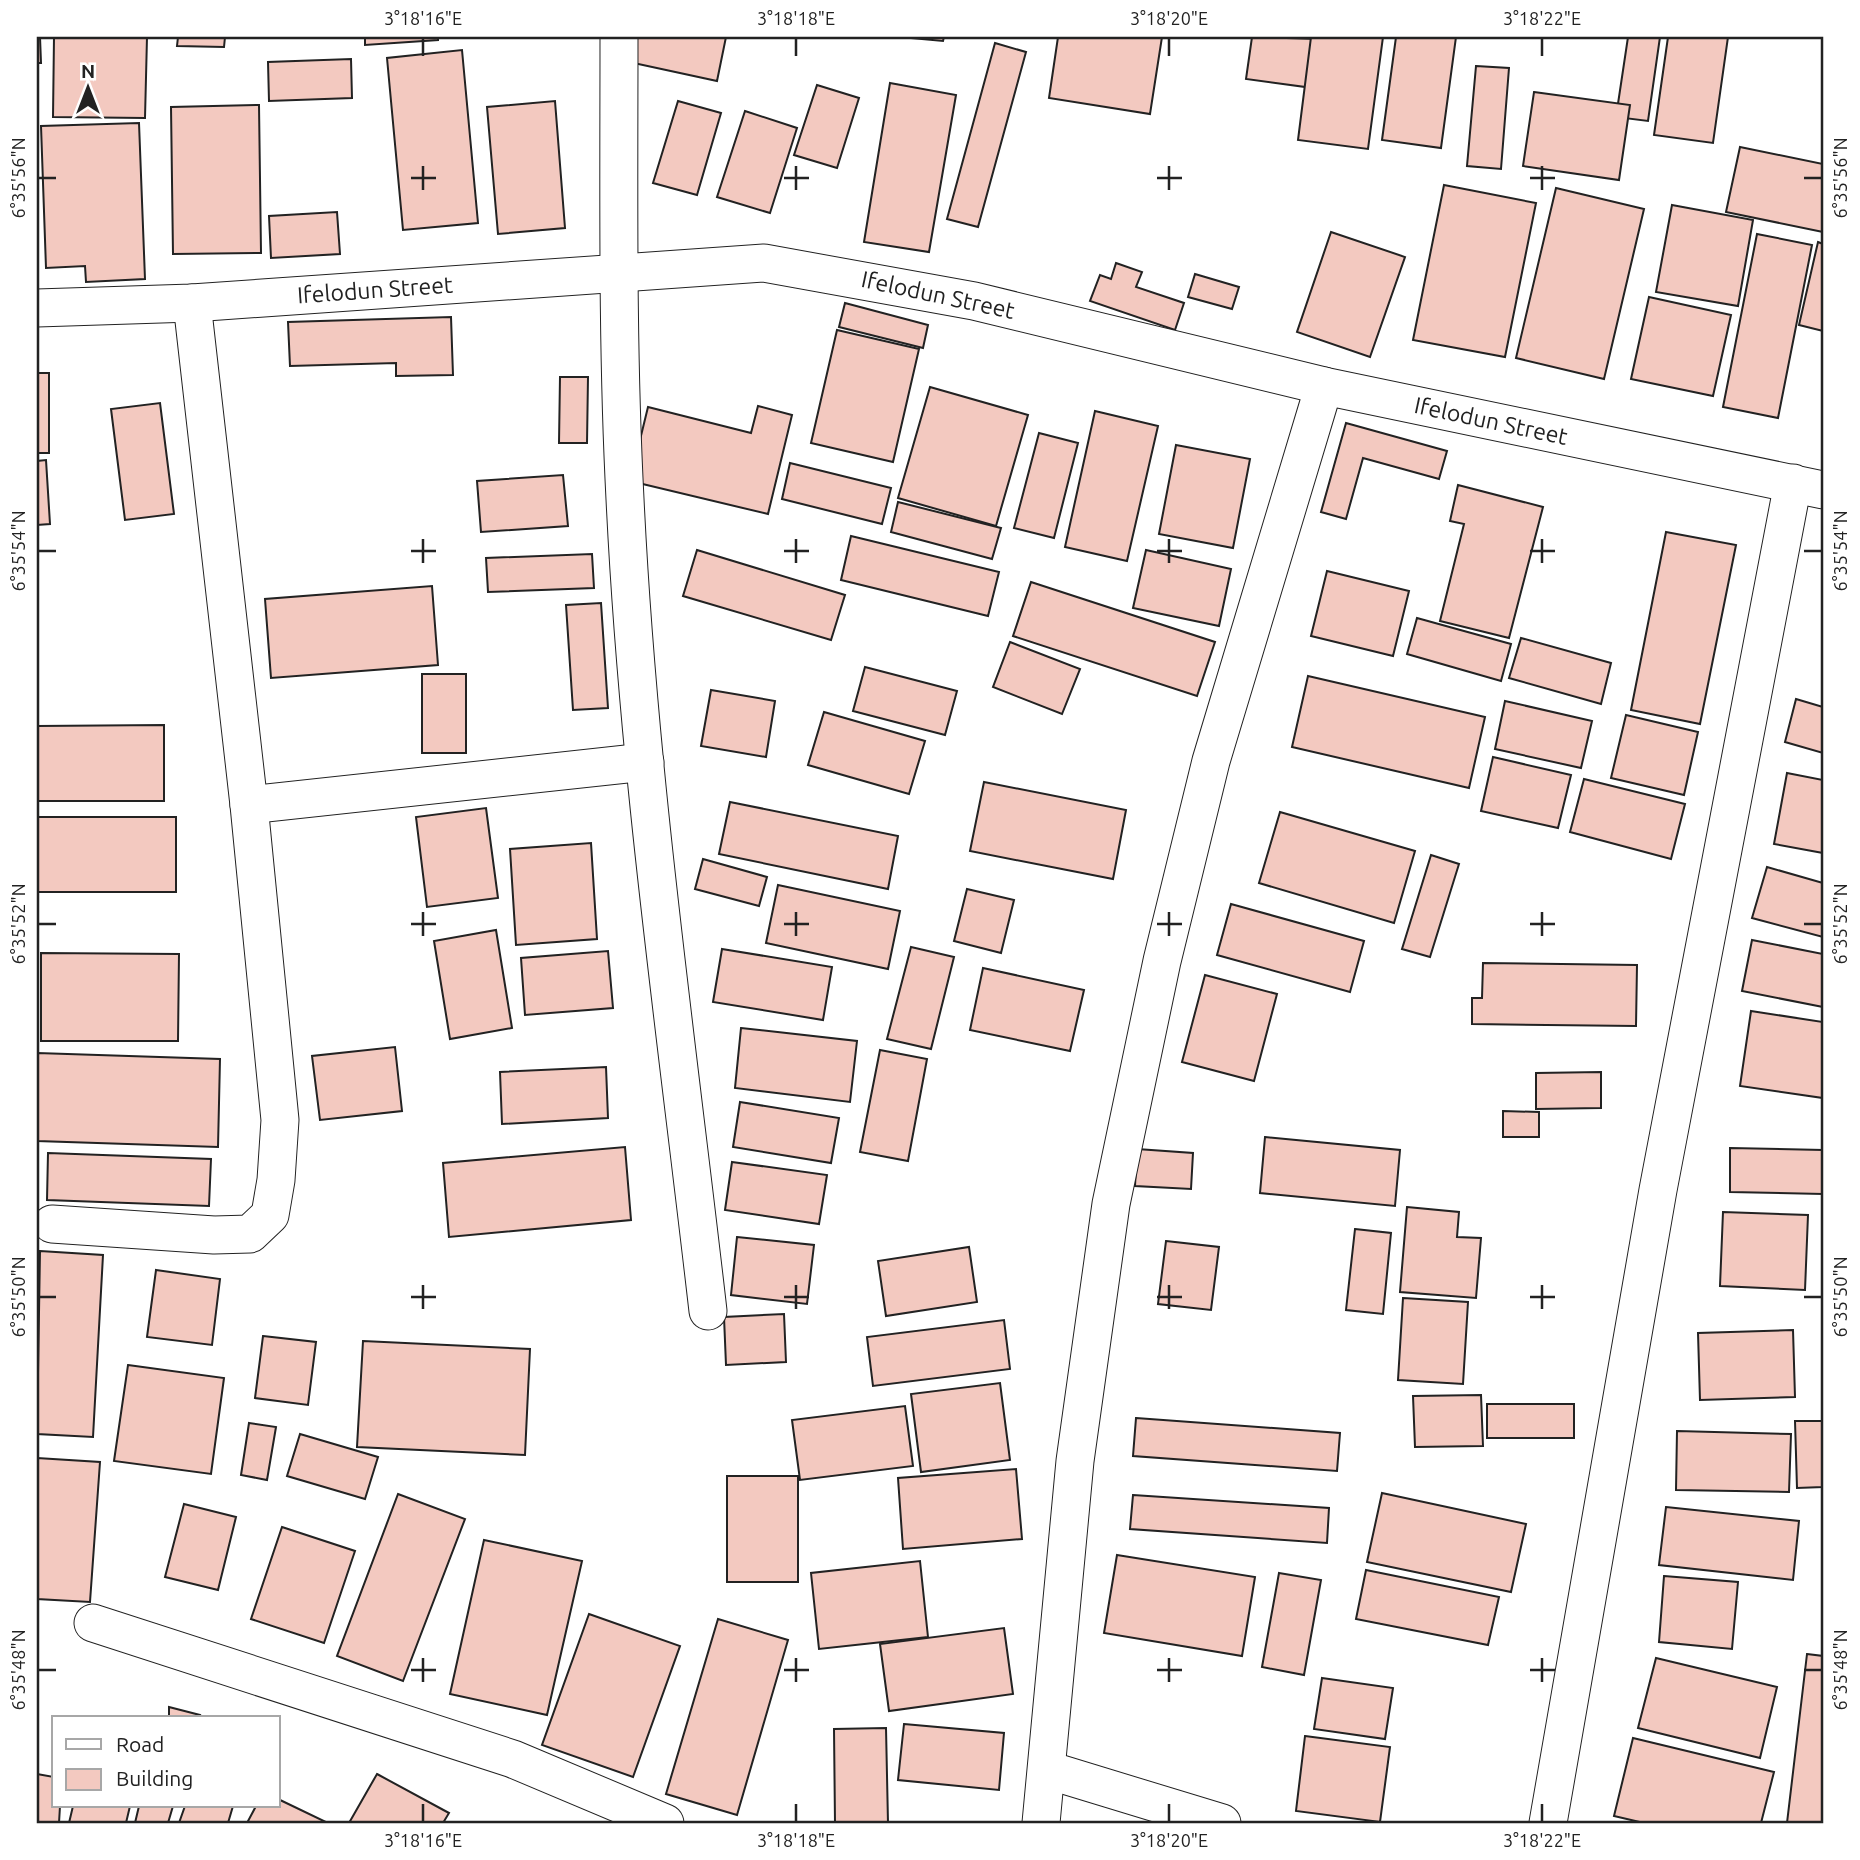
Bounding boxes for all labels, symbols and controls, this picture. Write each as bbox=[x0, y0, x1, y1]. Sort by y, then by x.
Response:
text: 3°18'16"E bbox=[384, 8, 462, 28]
text: 3°18'18"E bbox=[757, 8, 835, 28]
text: 3°18'20"E bbox=[1130, 8, 1208, 28]
text: 3°18'22"E bbox=[1503, 8, 1581, 28]
north arrow bbox=[52, 52, 122, 122]
text: N bbox=[81, 60, 95, 82]
text: 6°35'56"N bbox=[8, 138, 28, 218]
text: 6°35'56"N bbox=[1830, 138, 1850, 218]
street label: Ifelodun Street bbox=[859, 266, 1017, 323]
street label: Ifelodun Street bbox=[296, 272, 454, 307]
street label: Ifelodun Street bbox=[1412, 392, 1570, 449]
text: 6°35'54"N bbox=[8, 511, 28, 591]
text: 6°35'54"N bbox=[1830, 511, 1850, 591]
text: 6°35'52"N bbox=[8, 884, 28, 964]
text: 6°35'52"N bbox=[1830, 884, 1850, 964]
text: 6°35'50"N bbox=[8, 1257, 28, 1337]
text: 6°35'50"N bbox=[1830, 1257, 1850, 1337]
text: 6°35'48"N bbox=[8, 1630, 28, 1710]
text: 6°35'48"N bbox=[1830, 1630, 1850, 1710]
legend bbox=[52, 1716, 280, 1808]
text: Road bbox=[116, 1732, 164, 1756]
text: Building bbox=[116, 1766, 193, 1790]
text: 3°18'16"E bbox=[384, 1830, 462, 1850]
text: 3°18'18"E bbox=[757, 1830, 835, 1850]
text: 3°18'20"E bbox=[1130, 1830, 1208, 1850]
text: 3°18'22"E bbox=[1503, 1830, 1581, 1850]

